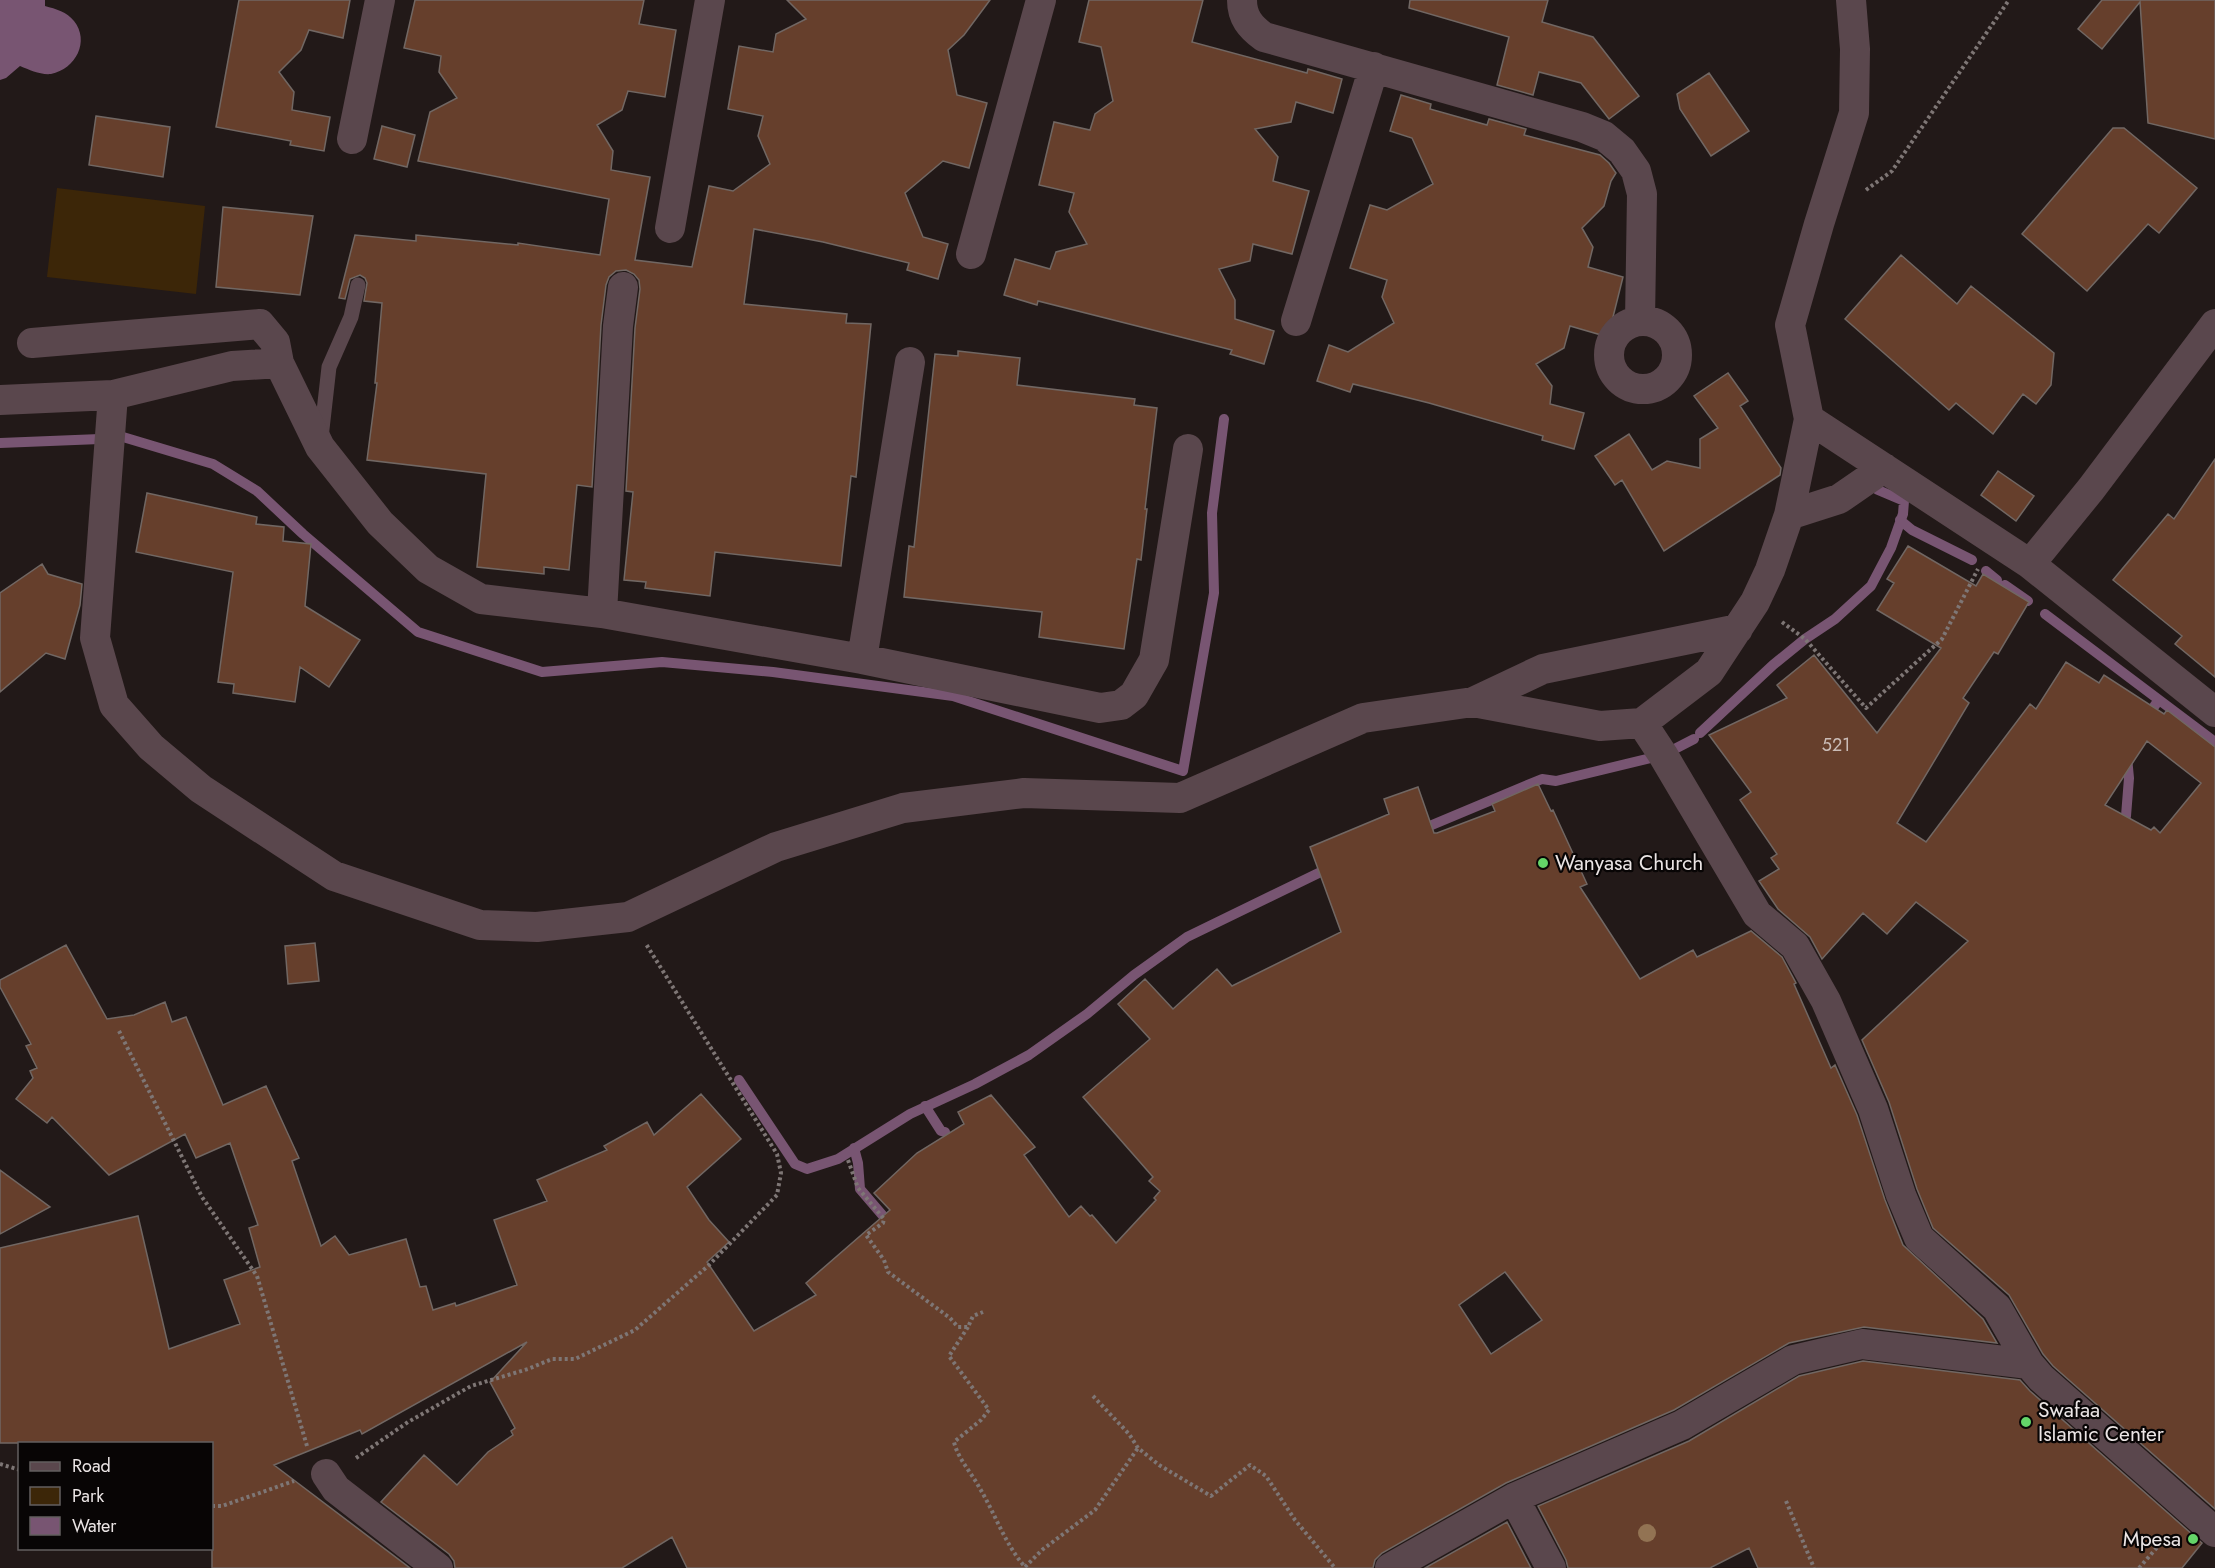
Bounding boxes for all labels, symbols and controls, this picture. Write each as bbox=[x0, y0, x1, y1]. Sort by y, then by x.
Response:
house number: 521 bbox=[1822, 732, 1850, 758]
place label: Wanyasa Church bbox=[1555, 848, 1703, 878]
marker: Wanyasa Church bbox=[1536, 856, 1550, 870]
place label: Swafaa Islamic Center bbox=[2038, 1395, 2165, 1449]
marker: Swafaa Islamic Center bbox=[2019, 1415, 2033, 1429]
legend bbox=[18, 1442, 213, 1550]
text: Road bbox=[72, 1453, 111, 1479]
text: Park bbox=[72, 1483, 104, 1509]
text: Water bbox=[72, 1513, 117, 1539]
place label: Mpesa bbox=[2123, 1524, 2181, 1554]
marker: Mpesa bbox=[2186, 1532, 2200, 1546]

